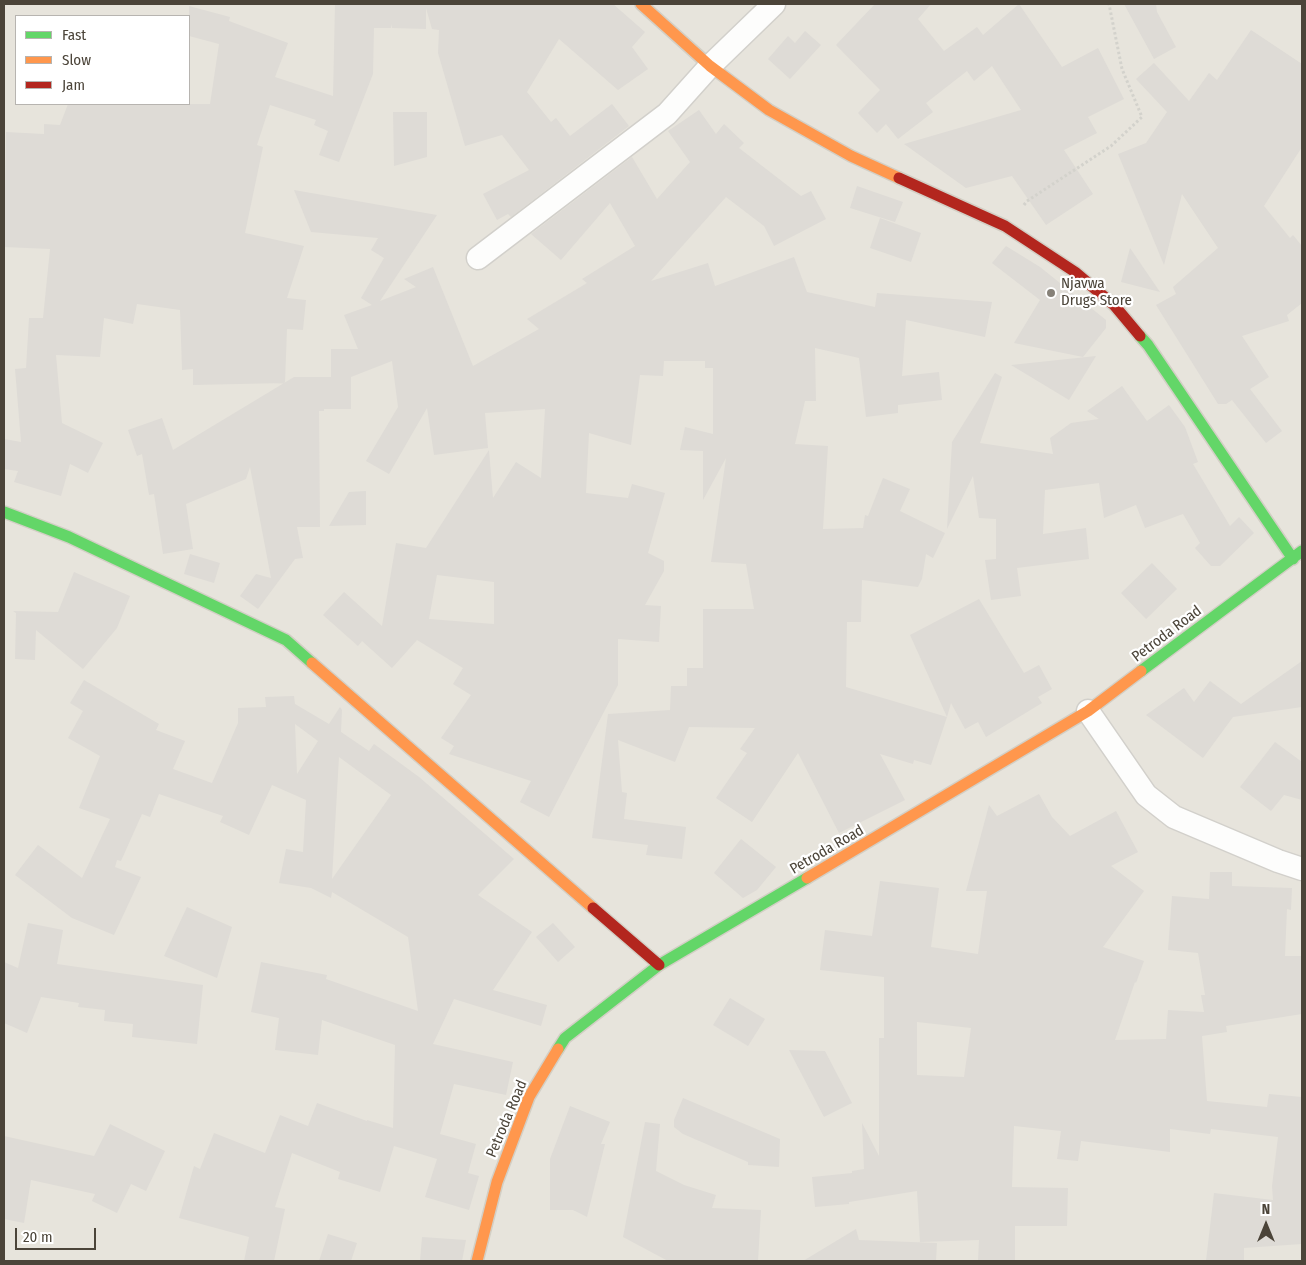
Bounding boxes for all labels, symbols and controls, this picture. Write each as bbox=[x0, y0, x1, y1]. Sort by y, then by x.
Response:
legend bbox=[15, 15, 190, 105]
text: Fast bbox=[62, 26, 86, 44]
text: Slow bbox=[62, 51, 91, 69]
text: Jam bbox=[62, 76, 85, 94]
place label: Njavwa Drugs Store bbox=[1061, 275, 1132, 310]
marker: Njavwa Drugs Store bbox=[1045, 287, 1057, 299]
street label: Petroda Road bbox=[1129, 602, 1205, 666]
street label: Petroda Road bbox=[787, 822, 867, 878]
street label: Petroda Road bbox=[483, 1078, 531, 1160]
north arrow bbox=[1241, 1200, 1291, 1250]
text: N bbox=[1262, 1201, 1270, 1218]
scale bar bbox=[18, 1218, 99, 1250]
text: 20 m bbox=[23, 1228, 53, 1246]

